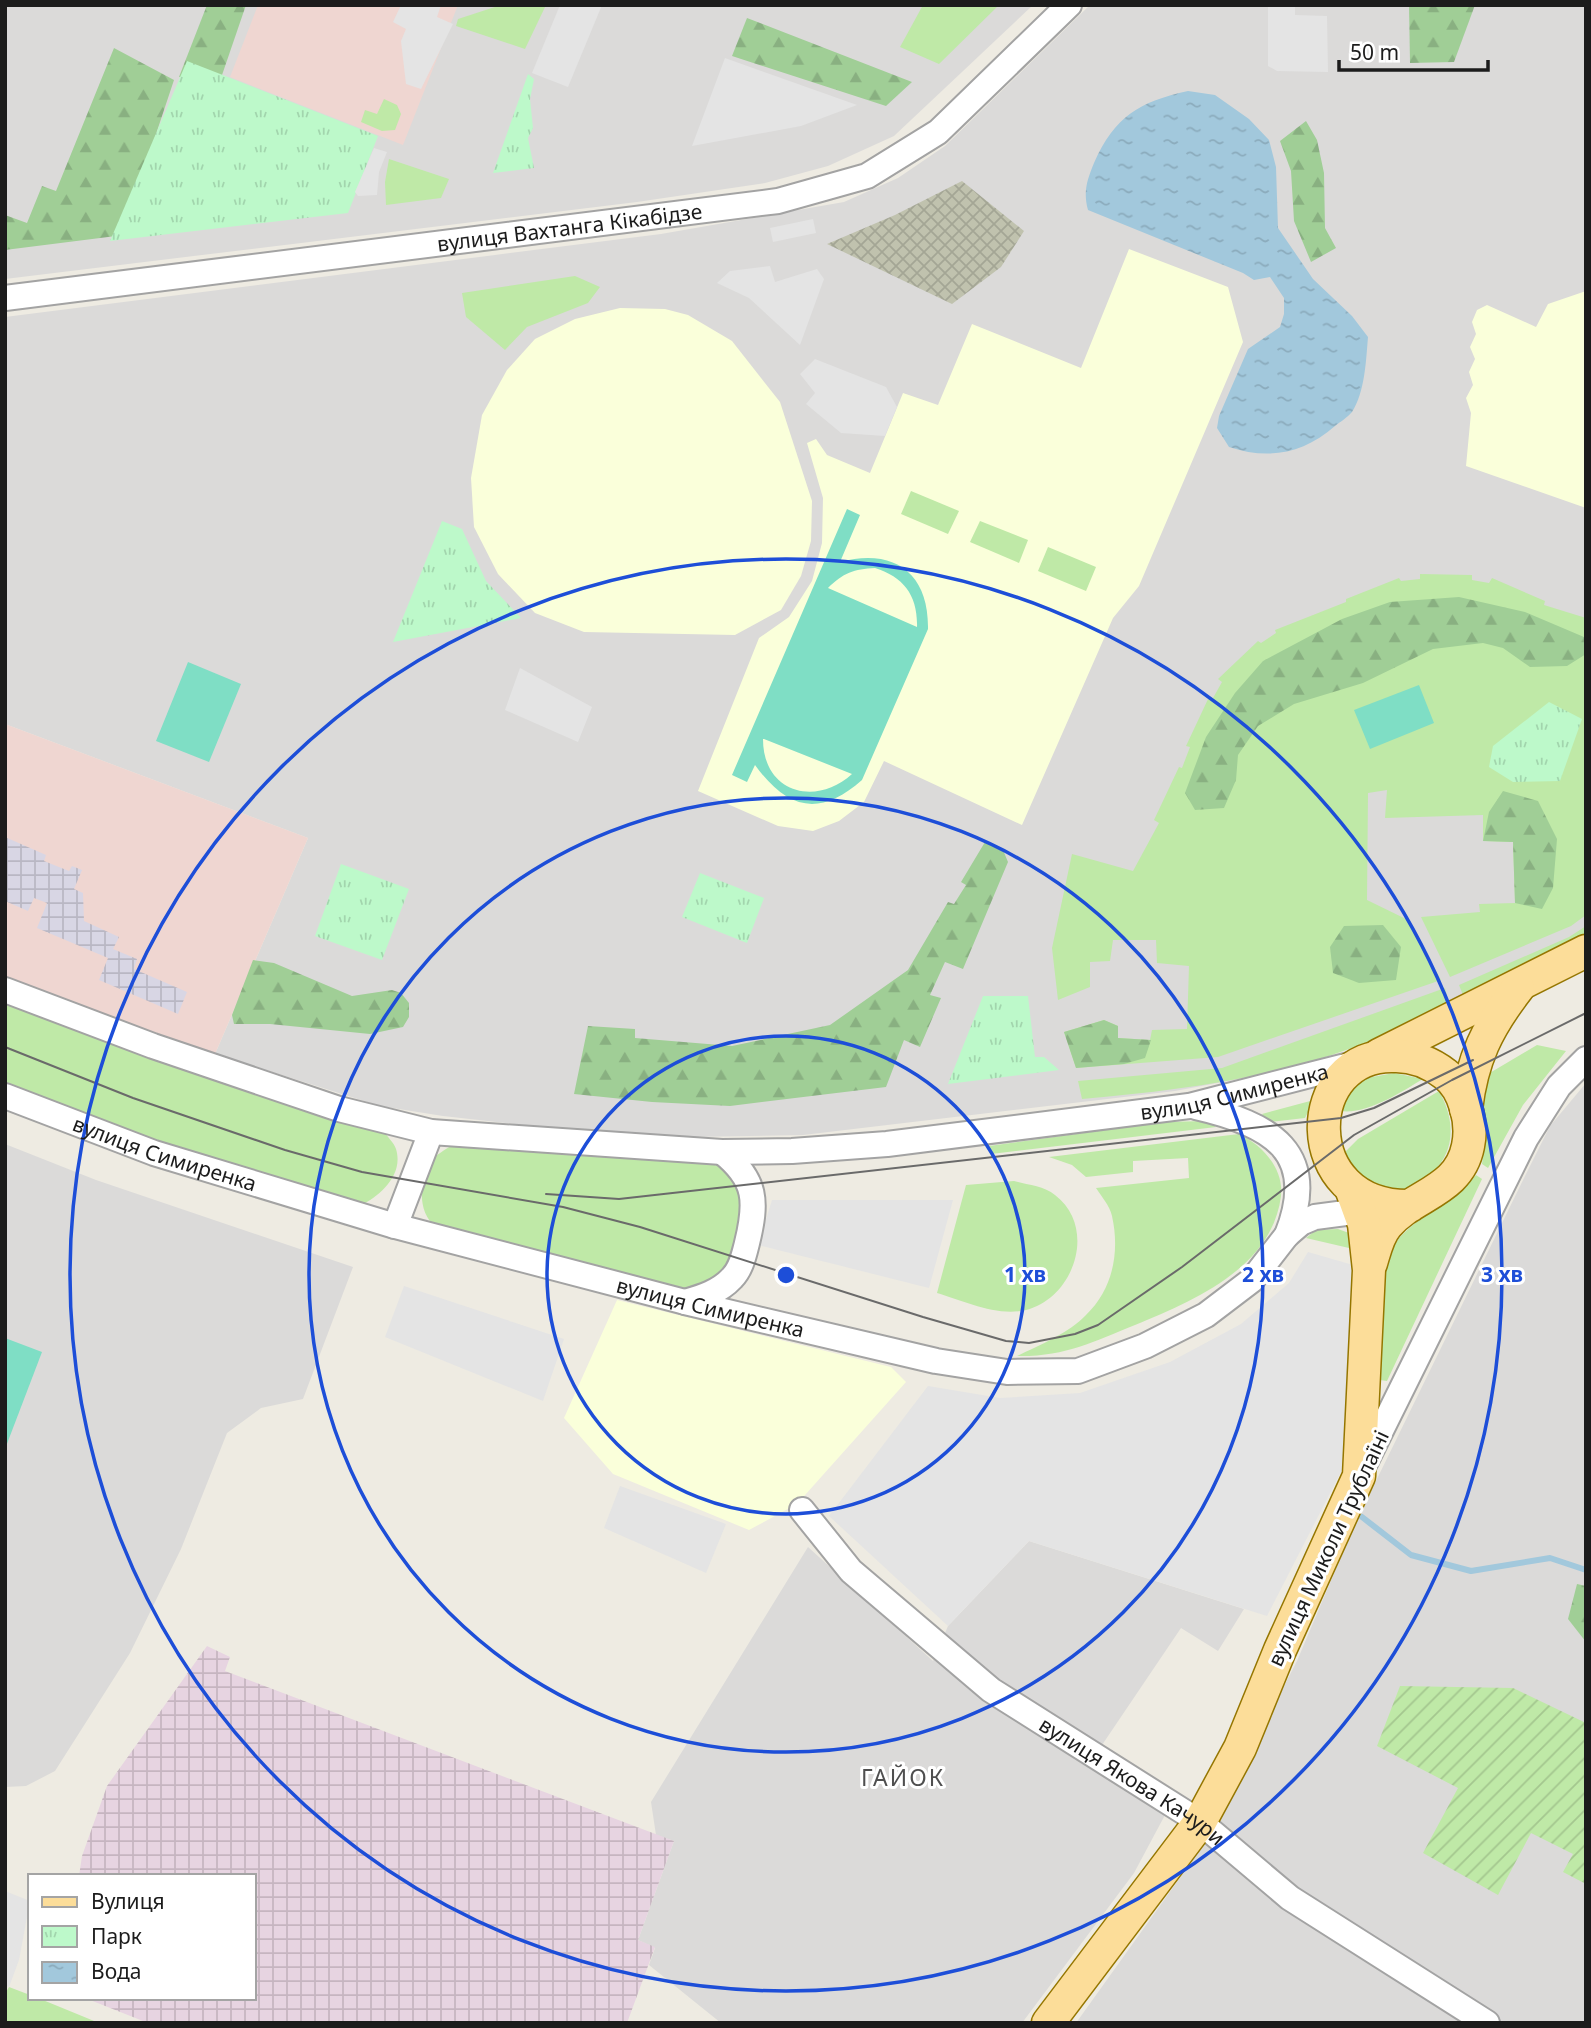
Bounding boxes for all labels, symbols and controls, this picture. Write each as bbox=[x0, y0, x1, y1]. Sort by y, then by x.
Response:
scale bar bbox=[1339, 28, 1488, 72]
text: 50 m bbox=[1350, 38, 1399, 66]
street label: вулиця Вахтанга Кікабідзе bbox=[435, 197, 704, 258]
street label: вулиця Симиренка bbox=[1139, 1057, 1331, 1126]
street label: вулиця Симиренка bbox=[69, 1109, 260, 1197]
text: 1 хв bbox=[1004, 1260, 1046, 1288]
text: 2 хв bbox=[1242, 1260, 1284, 1288]
text: 3 хв bbox=[1481, 1260, 1523, 1288]
centre of rings bbox=[774, 1263, 798, 1287]
street label: вулиця Симиренка bbox=[613, 1271, 807, 1344]
street label: вулиця Миколи Трублаїні bbox=[1261, 1425, 1395, 1671]
street label: вулиця Якова Качури bbox=[1034, 1710, 1231, 1851]
district label: ГАЙОК bbox=[861, 1761, 945, 1793]
legend bbox=[28, 1874, 256, 2000]
text: Вулиця bbox=[91, 1887, 165, 1915]
text: Парк bbox=[91, 1922, 142, 1950]
text: Вода bbox=[91, 1957, 141, 1985]

